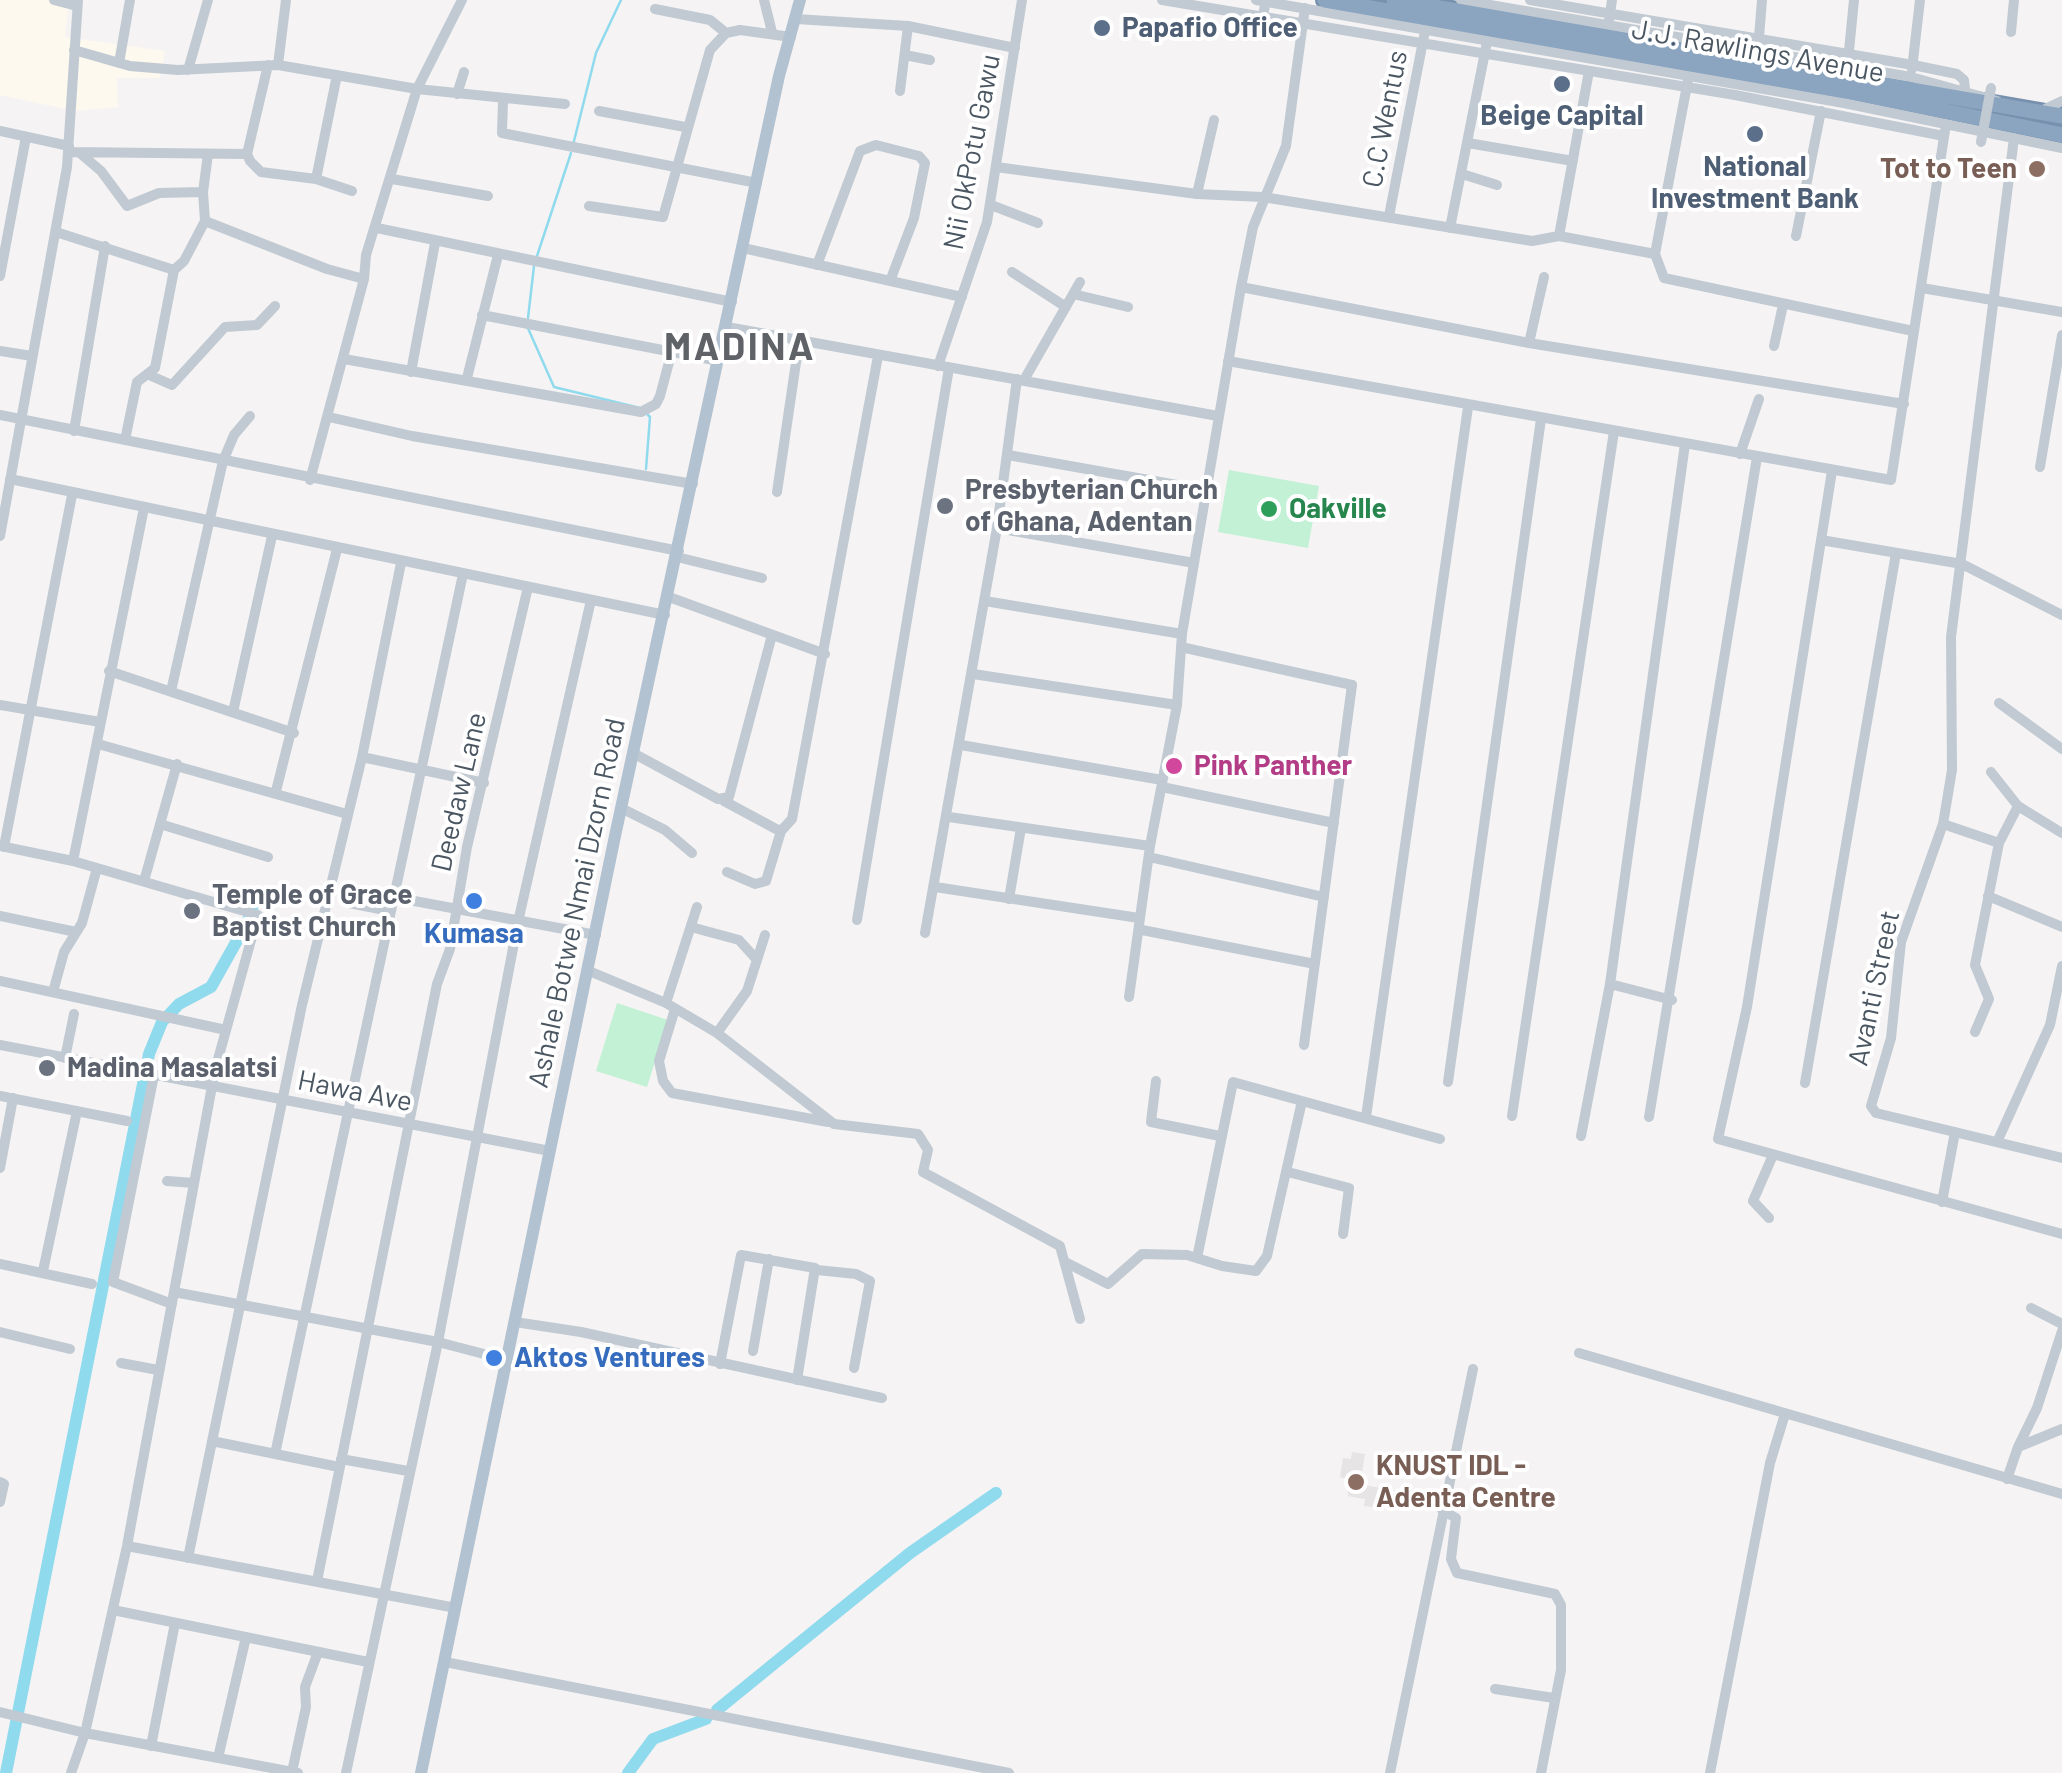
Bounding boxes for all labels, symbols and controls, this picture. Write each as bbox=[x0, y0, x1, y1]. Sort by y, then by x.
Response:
place label: Papafio Office bbox=[1122, 11, 1298, 45]
street label: J.J. Rawlings Avenue bbox=[1629, 12, 1887, 90]
marker: Papafio Office bbox=[1091, 17, 1113, 39]
street label: C.C Wentus bbox=[1355, 48, 1415, 190]
street label: Nii OkPotu Gawu bbox=[937, 51, 1007, 253]
marker: Beige Capital bbox=[1551, 73, 1573, 95]
place label: Beige Capital bbox=[1480, 99, 1644, 133]
marker: National Investment Bank bbox=[1744, 123, 1766, 145]
place label: National Investment Bank bbox=[1651, 150, 1859, 216]
place label: Tot to Teen bbox=[1880, 152, 2017, 186]
marker: Tot to Teen bbox=[2026, 158, 2048, 180]
district label: MADINA bbox=[664, 324, 816, 370]
place label: Presbyterian Church of Ghana, Adentan bbox=[965, 473, 1218, 539]
place label: Oakville bbox=[1289, 492, 1387, 526]
marker: Presbyterian Church of Ghana, Adentan bbox=[934, 495, 956, 517]
marker: Oakville bbox=[1258, 498, 1280, 520]
street label: Deedaw Lane bbox=[424, 709, 494, 875]
street label: Ashale Botwe Nmai Dzorn Road bbox=[521, 715, 633, 1091]
place label: Pink Panther bbox=[1194, 749, 1352, 783]
marker: Pink Panther bbox=[1163, 755, 1185, 777]
place label: Temple of Grace Baptist Church bbox=[212, 878, 413, 944]
marker: Kumasa bbox=[463, 890, 485, 912]
marker: Temple of Grace Baptist Church bbox=[181, 900, 203, 922]
street label: Avanti Street bbox=[1841, 907, 1907, 1069]
place label: Kumasa bbox=[424, 917, 524, 951]
place label: Madina Masalatsi bbox=[67, 1051, 277, 1085]
marker: Madina Masalatsi bbox=[36, 1057, 58, 1079]
street label: Hawa Ave bbox=[295, 1063, 415, 1119]
place label: Aktos Ventures bbox=[514, 1341, 705, 1375]
marker: Aktos Ventures bbox=[483, 1347, 505, 1369]
place label: KNUST IDL - Adenta Centre bbox=[1376, 1449, 1556, 1515]
marker: KNUST IDL - Adenta Centre bbox=[1345, 1471, 1367, 1493]

